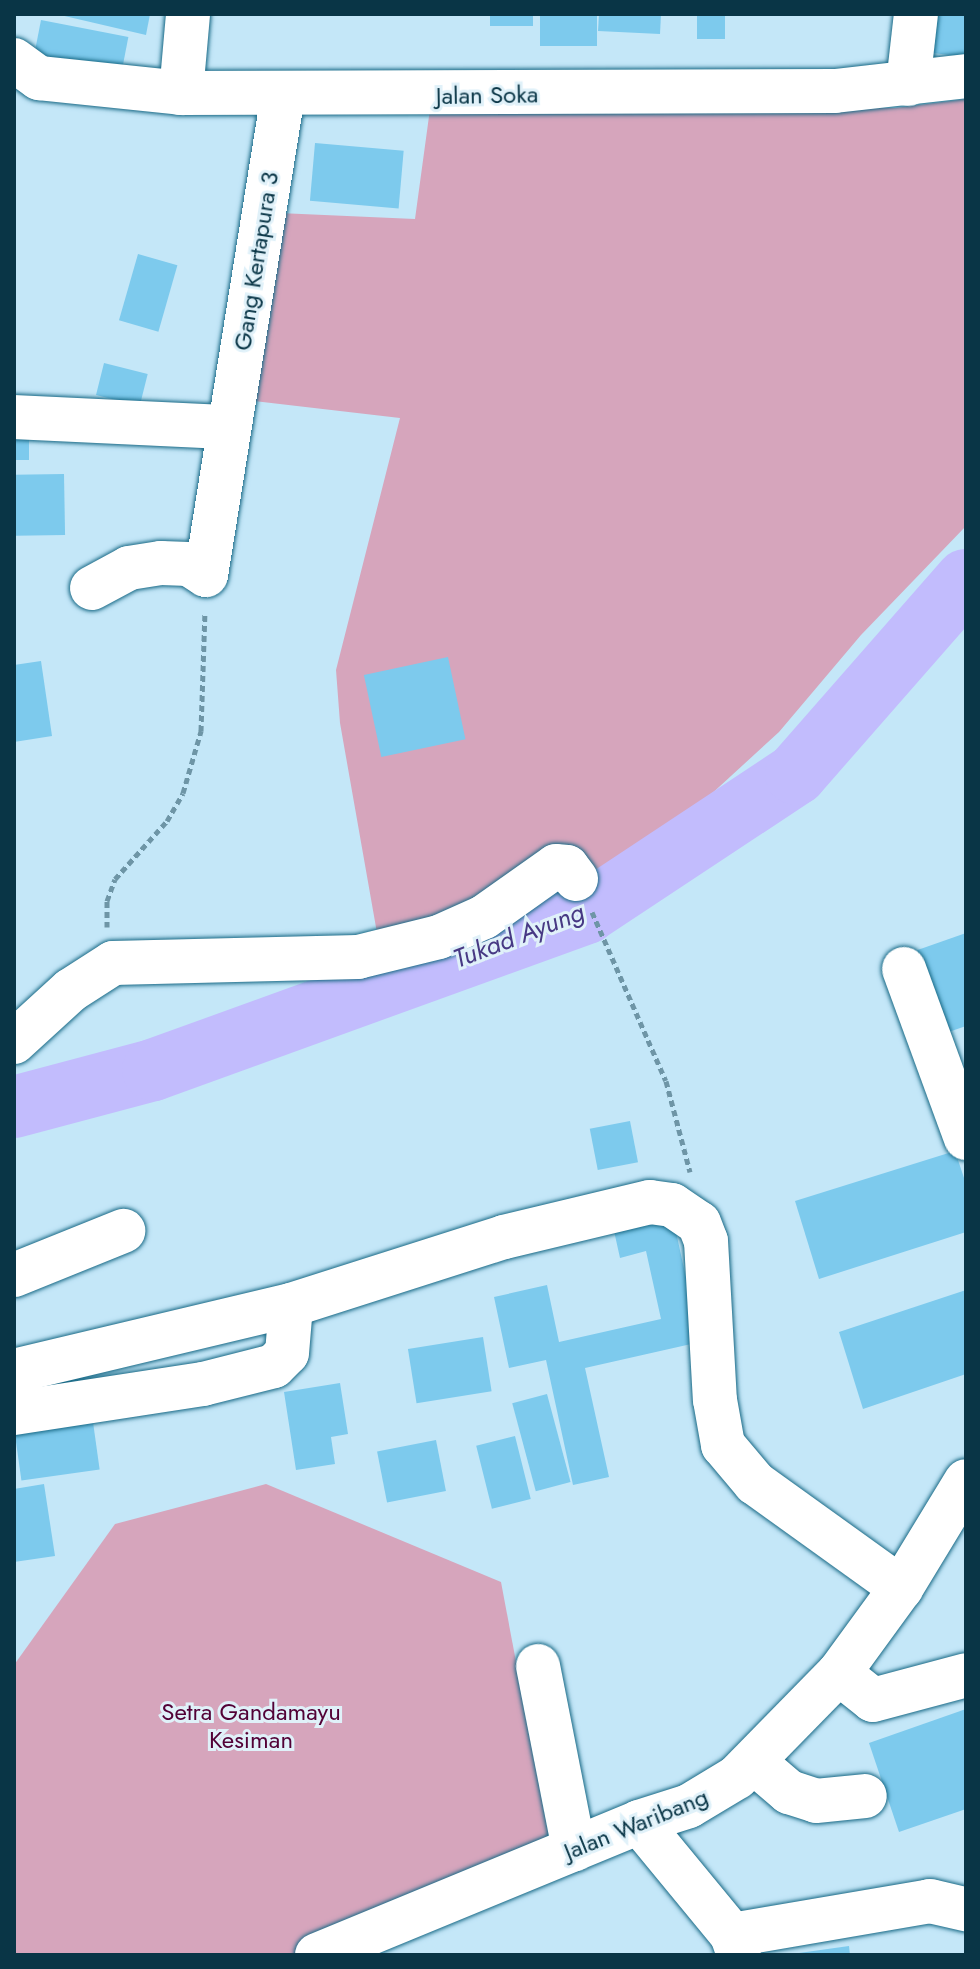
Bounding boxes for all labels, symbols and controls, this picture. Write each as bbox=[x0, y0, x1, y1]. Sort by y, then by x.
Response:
street label: Jalan Soka bbox=[435, 80, 539, 110]
street label: Gang Kertapura 3 bbox=[228, 169, 284, 353]
water label: Tukad Ayung bbox=[449, 897, 589, 975]
park label: Setra Gandamayu Kesiman bbox=[161, 1698, 341, 1754]
street label: Jalan Waribang bbox=[560, 1782, 712, 1866]

